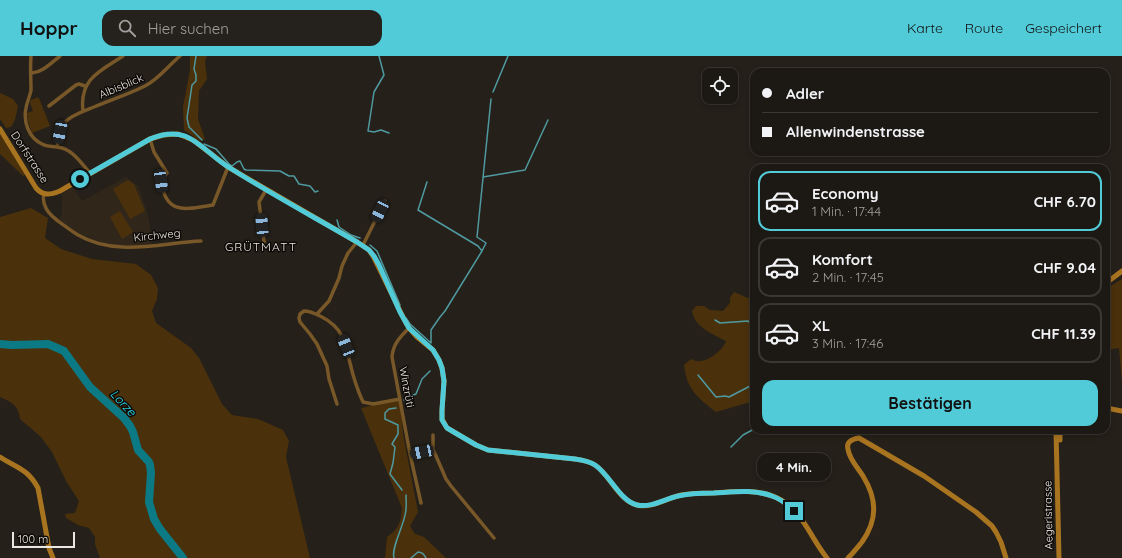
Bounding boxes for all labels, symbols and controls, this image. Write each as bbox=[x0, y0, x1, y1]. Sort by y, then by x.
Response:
search box bbox=[102, 10, 382, 46]
text: Hoppr bbox=[20, 16, 78, 40]
icon: search bbox=[116, 17, 138, 39]
text: Hier suchen bbox=[148, 19, 229, 38]
text: Karte bbox=[907, 19, 943, 37]
text: Route bbox=[965, 19, 1003, 37]
text: Gespeichert bbox=[1025, 19, 1102, 37]
map controls bbox=[702, 68, 738, 104]
button: locate bbox=[702, 68, 738, 104]
street label: Albisblick bbox=[97, 70, 145, 102]
text: Adler bbox=[786, 84, 824, 103]
car bbox=[52, 119, 68, 145]
text: Allenwindenstrasse bbox=[786, 122, 925, 141]
street label: Dorfstrasse bbox=[8, 128, 52, 186]
car bbox=[153, 168, 169, 194]
route start bbox=[71, 170, 89, 188]
icon: car bbox=[764, 183, 800, 219]
text: Economy bbox=[812, 184, 879, 203]
text: CHF 6.70 bbox=[1034, 192, 1096, 211]
car bbox=[369, 198, 391, 224]
text: 1 Min. · 17:44 bbox=[812, 203, 881, 219]
car bbox=[255, 213, 269, 237]
street label: Kirchweg bbox=[133, 226, 181, 244]
district label: GRÜTMATT bbox=[225, 239, 297, 254]
icon: car bbox=[764, 249, 800, 285]
text: Komfort bbox=[812, 250, 873, 269]
text: CHF 9.04 bbox=[1033, 258, 1096, 277]
text: 2 Min. · 17:45 bbox=[812, 269, 884, 285]
icon: car bbox=[764, 315, 800, 351]
text: XL bbox=[812, 316, 830, 335]
text: CHF 11.39 bbox=[1031, 324, 1096, 343]
car bbox=[336, 333, 356, 359]
text: 3 Min. · 17:46 bbox=[812, 335, 883, 351]
street label: Winzrüti bbox=[396, 365, 418, 409]
button: Bestätigen bbox=[762, 380, 1098, 426]
water label: Lorze bbox=[107, 386, 140, 420]
car bbox=[409, 444, 435, 460]
callout: 4 Min. bbox=[757, 453, 831, 481]
text: 4 Min. bbox=[776, 459, 812, 475]
street label: Aegeristrasse bbox=[1040, 480, 1056, 550]
route end bbox=[785, 502, 803, 520]
scale bar bbox=[12, 530, 75, 549]
text: 100 m bbox=[18, 532, 48, 546]

